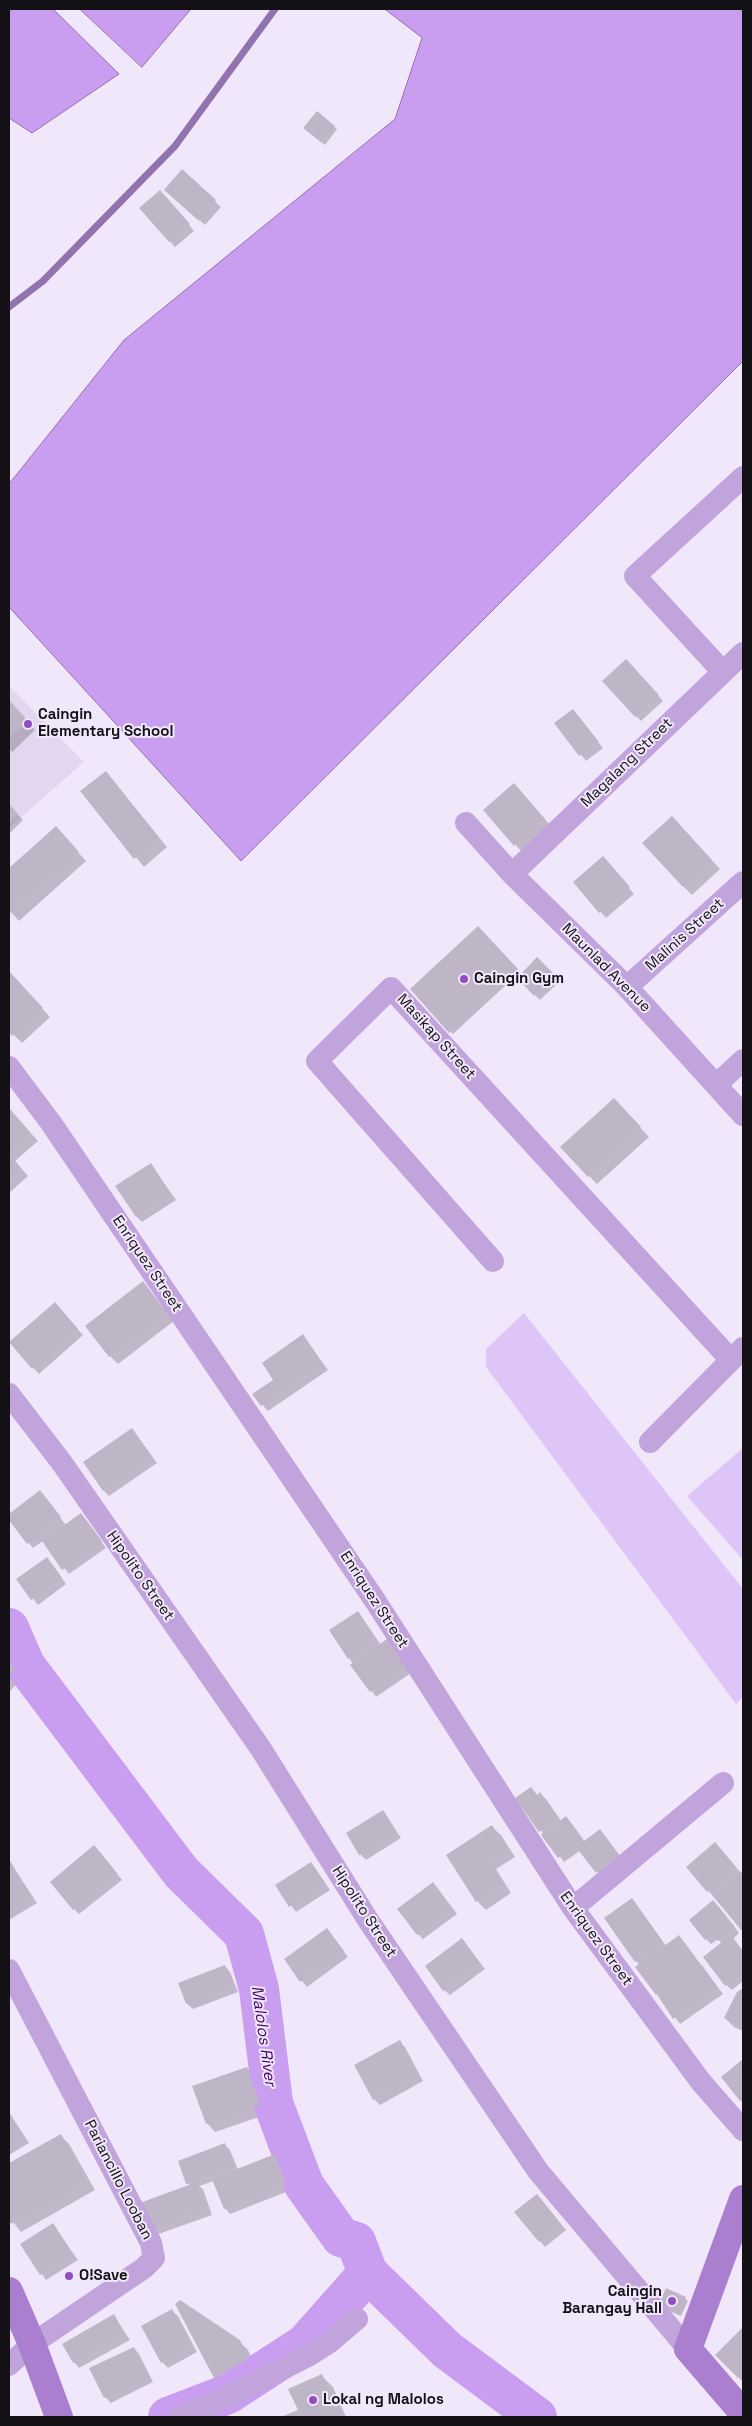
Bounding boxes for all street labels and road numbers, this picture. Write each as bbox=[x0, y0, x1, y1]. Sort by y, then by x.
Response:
street label: Magalang Street bbox=[577, 715, 677, 811]
street label: Malinis Street bbox=[642, 895, 728, 975]
street label: Maunlad Avenue bbox=[558, 920, 654, 1016]
street label: Masikap Street bbox=[393, 990, 479, 1084]
street label: Enriquez Street bbox=[108, 1213, 186, 1315]
street label: Hipolito Street bbox=[102, 1528, 178, 1624]
street label: Enriquez Street bbox=[336, 1548, 412, 1652]
street label: Hipolito Street bbox=[328, 1863, 400, 1961]
street label: Enriquez Street bbox=[556, 1888, 636, 1990]
street label: Pariancillo Looban bbox=[80, 2117, 156, 2243]

